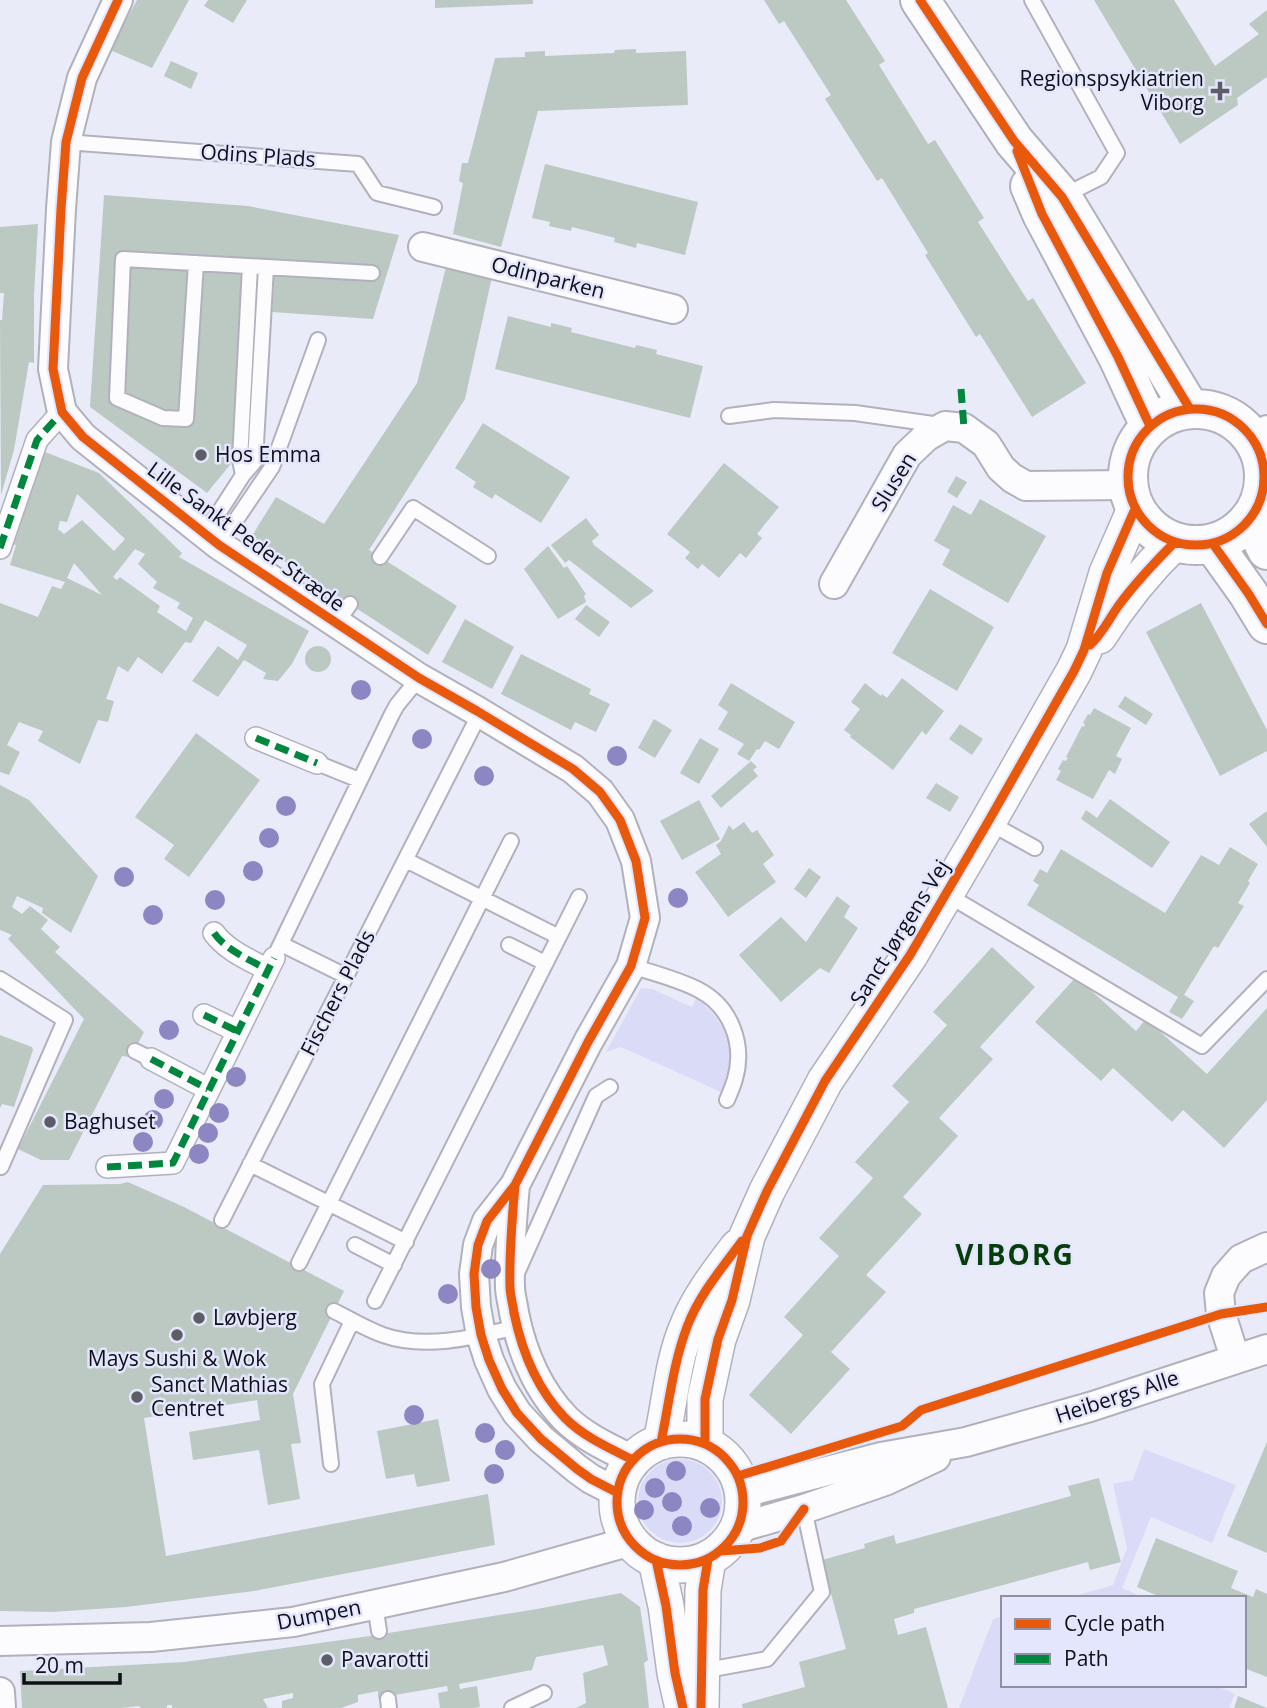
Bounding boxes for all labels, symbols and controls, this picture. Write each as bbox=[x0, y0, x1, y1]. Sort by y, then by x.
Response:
place label: Regionspsykiatrien Viborg bbox=[1020, 64, 1204, 116]
marker: Regionspsykiatrien Viborg bbox=[1210, 81, 1230, 101]
street label: Odins Plads bbox=[200, 137, 317, 173]
street label: Odinparken bbox=[488, 249, 608, 305]
place label: Hos Emma bbox=[215, 440, 321, 468]
marker: Hos Emma bbox=[193, 447, 209, 463]
street label: Slusen bbox=[864, 447, 922, 516]
street label: Lille Sankt Peder Stræde bbox=[142, 455, 351, 617]
street label: Sanct Jørgens Vej bbox=[843, 854, 955, 1011]
street label: Fischers Plads bbox=[293, 925, 381, 1060]
place label: Baghuset bbox=[64, 1107, 156, 1135]
marker: Baghuset bbox=[42, 1114, 58, 1130]
district label: VIBORG bbox=[955, 1235, 1075, 1273]
place label: Løvbjerg bbox=[213, 1303, 297, 1331]
marker: Løvbjerg bbox=[191, 1310, 207, 1326]
marker: Mays Sushi & Wok bbox=[169, 1327, 185, 1343]
place label: Mays Sushi & Wok bbox=[88, 1344, 266, 1372]
street label: Heibergs Alle bbox=[1051, 1363, 1182, 1429]
place label: Sanct Mathias Centret bbox=[151, 1370, 288, 1422]
marker: Sanct Mathias Centret bbox=[129, 1389, 145, 1405]
street label: Dumpen bbox=[274, 1592, 363, 1636]
legend bbox=[1001, 1596, 1246, 1687]
text: Cycle path bbox=[1064, 1609, 1165, 1637]
scale bar bbox=[24, 1642, 121, 1686]
text: Path bbox=[1064, 1644, 1109, 1672]
place label: Pavarotti bbox=[341, 1645, 429, 1673]
text: 20 m bbox=[35, 1651, 84, 1679]
marker: Pavarotti bbox=[319, 1652, 335, 1668]

